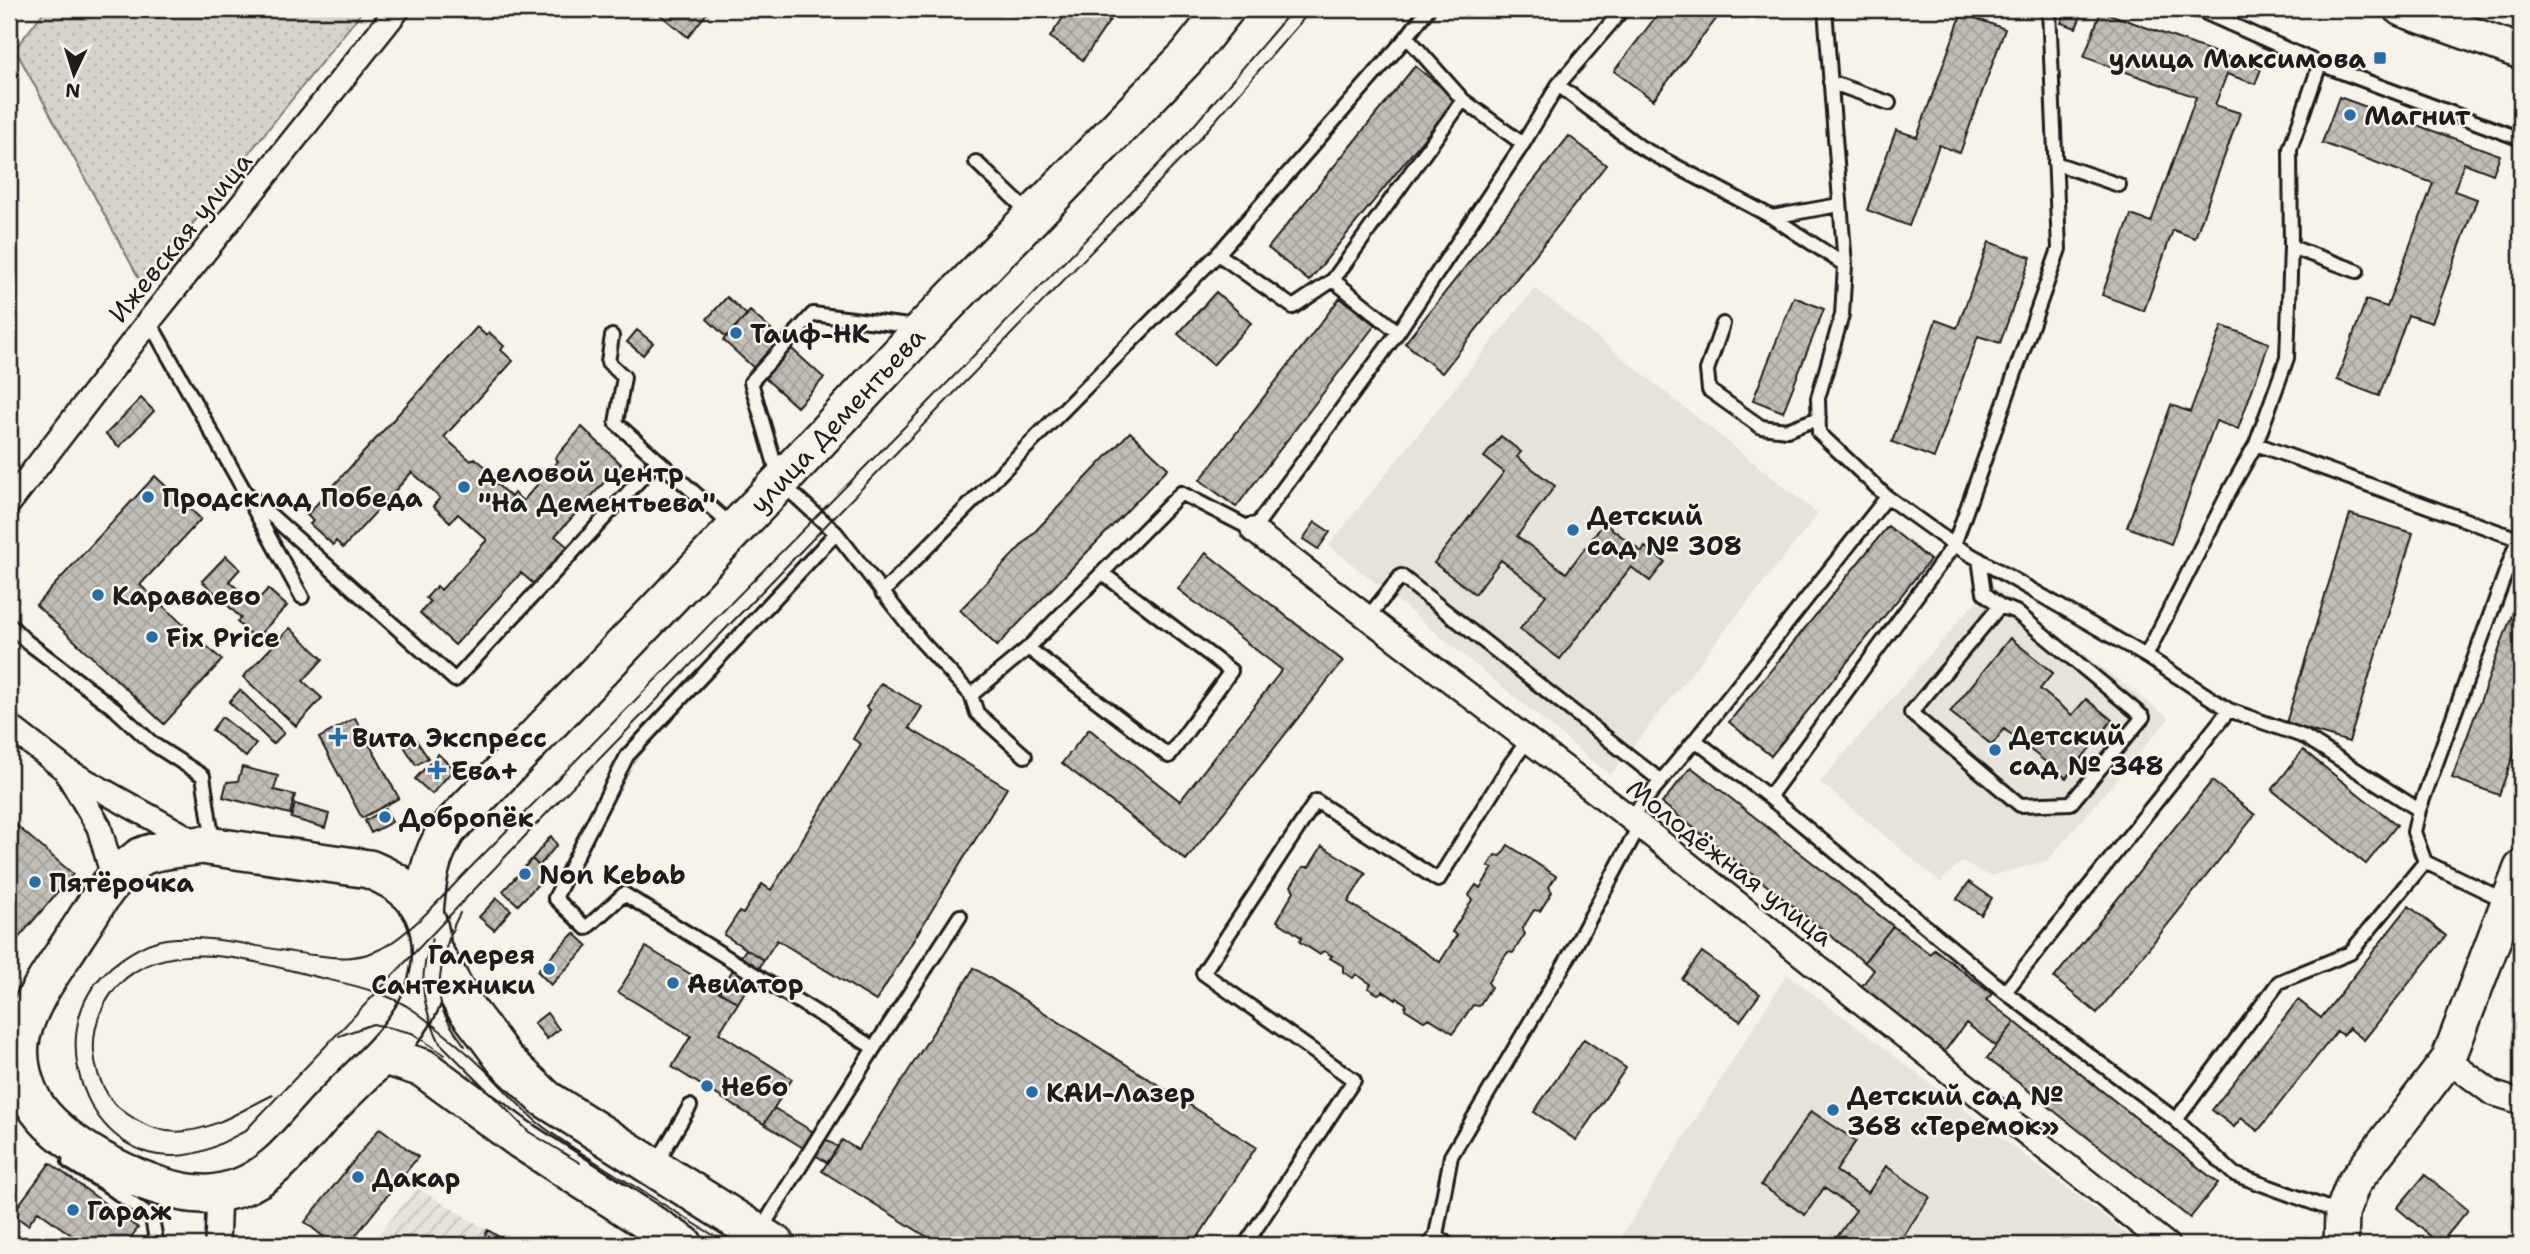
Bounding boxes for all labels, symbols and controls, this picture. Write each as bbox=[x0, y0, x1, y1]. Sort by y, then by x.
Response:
north arrow bbox=[38, 38, 108, 108]
place label: улица Максимова bbox=[2109, 41, 2366, 76]
marker: улица Максимова bbox=[2372, 50, 2388, 66]
text: N bbox=[64, 77, 81, 103]
place label: Магнит bbox=[2364, 98, 2471, 133]
marker: Магнит bbox=[2342, 107, 2358, 123]
street label: Ижевская улица bbox=[100, 144, 260, 330]
place label: Таиф-НК bbox=[750, 316, 869, 351]
street label: улица Дементьева bbox=[742, 320, 932, 520]
marker: Таиф-НК bbox=[728, 325, 744, 341]
place label: деловой центр "На Дементьева" bbox=[478, 455, 716, 520]
marker: деловой центр "На Дементьева" bbox=[456, 479, 472, 495]
place label: Продсклад Победа bbox=[162, 480, 423, 515]
marker: Продсклад Победа bbox=[140, 489, 156, 505]
place label: Детский сад № 308 bbox=[1587, 498, 1742, 563]
marker: Детский сад № 308 bbox=[1565, 522, 1581, 538]
place label: Караваево bbox=[112, 578, 261, 613]
marker: Караваево bbox=[90, 587, 106, 603]
place label: Fix Price bbox=[166, 620, 280, 655]
marker: Fix Price bbox=[144, 629, 160, 645]
place label: Детский сад № 348 bbox=[2009, 718, 2164, 783]
place label: Вита Экспресс bbox=[352, 720, 547, 755]
marker: Вита Экспресс bbox=[330, 729, 346, 745]
marker: Детский сад № 348 bbox=[1987, 742, 2003, 758]
place label: Ева+ bbox=[451, 753, 519, 788]
marker: Ева+ bbox=[429, 762, 445, 778]
street label: Молодёжная улица bbox=[1619, 770, 1841, 954]
place label: Добропёк bbox=[399, 800, 534, 835]
marker: Добропёк bbox=[377, 809, 393, 825]
place label: Non Kebab bbox=[539, 857, 686, 892]
place label: Пятёрочка bbox=[49, 865, 194, 900]
marker: Non Kebab bbox=[517, 866, 533, 882]
marker: Пятёрочка bbox=[27, 874, 43, 890]
place label: Галерея Сантехники bbox=[371, 937, 535, 1002]
marker: Галерея Сантехники bbox=[541, 961, 557, 977]
place label: Авиатор bbox=[687, 966, 804, 1001]
marker: Авиатор bbox=[665, 975, 681, 991]
place label: Небо bbox=[721, 1069, 788, 1104]
place label: КАИ-Лазер bbox=[1046, 1075, 1195, 1110]
marker: Небо bbox=[699, 1078, 715, 1094]
place label: Детский сад № 368 «Теремок» bbox=[1847, 1078, 2063, 1143]
marker: КАИ-Лазер bbox=[1024, 1084, 1040, 1100]
marker: Детский сад № 368 «Теремок» bbox=[1825, 1102, 1841, 1118]
place label: Дакар bbox=[372, 1160, 460, 1195]
marker: Дакар bbox=[350, 1169, 366, 1185]
place label: Гараж bbox=[87, 1193, 172, 1228]
marker: Гараж bbox=[65, 1202, 81, 1218]

